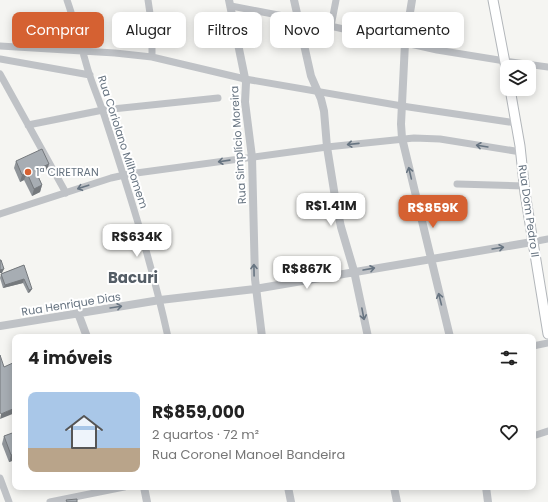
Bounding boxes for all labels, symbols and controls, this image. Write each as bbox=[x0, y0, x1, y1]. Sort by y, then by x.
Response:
chip: Comprar bbox=[12, 12, 104, 48]
chip: Alugar bbox=[112, 12, 186, 48]
chip: Filtros bbox=[194, 12, 262, 48]
chip: Novo bbox=[270, 12, 334, 48]
chip: Apartamento bbox=[342, 12, 464, 48]
map controls bbox=[500, 60, 536, 96]
button: layers bbox=[500, 60, 536, 96]
street label: Rua Coriolano Milhomem bbox=[94, 73, 152, 211]
street label: Rua Simplício Moreira bbox=[226, 85, 250, 205]
one-way arrow bbox=[347, 140, 360, 148]
one-way arrow bbox=[476, 142, 489, 150]
one-way arrow bbox=[218, 157, 231, 165]
place label: 1ª CIRETRAN bbox=[36, 164, 99, 180]
street label: Rua Dom Pedro II bbox=[515, 164, 543, 258]
marker: 1ª CIRETRAN bbox=[23, 167, 33, 177]
one-way arrow bbox=[406, 167, 413, 180]
one-way arrow bbox=[77, 184, 90, 191]
pin: R$1.41M bbox=[294, 193, 368, 227]
pin: R$859K bbox=[400, 195, 466, 229]
text: R$1.41M bbox=[305, 196, 357, 215]
text: R$859K bbox=[408, 198, 458, 217]
pin: R$634K bbox=[104, 224, 170, 258]
text: R$634K bbox=[111, 227, 163, 246]
one-way arrow bbox=[491, 244, 504, 252]
pin: R$867K bbox=[274, 256, 340, 290]
text: R$867K bbox=[282, 259, 332, 278]
one-way arrow bbox=[251, 264, 258, 277]
one-way arrow bbox=[362, 265, 375, 273]
district label: Bacuri bbox=[108, 267, 158, 288]
street label: Rua Henrique Dias bbox=[20, 288, 122, 320]
one-way arrow bbox=[436, 293, 443, 306]
one-way arrow bbox=[109, 303, 122, 311]
one-way arrow bbox=[359, 307, 367, 320]
text: 4 imóveis bbox=[28, 346, 113, 370]
icon: filters bbox=[498, 347, 520, 369]
text: R$859,000 bbox=[152, 400, 245, 424]
icon: home bbox=[60, 408, 108, 456]
icon: heart bbox=[498, 421, 520, 443]
text: 2 quartos · 72 m² bbox=[152, 425, 259, 444]
text: Rua Coronel Manoel Bandeira bbox=[152, 445, 345, 464]

